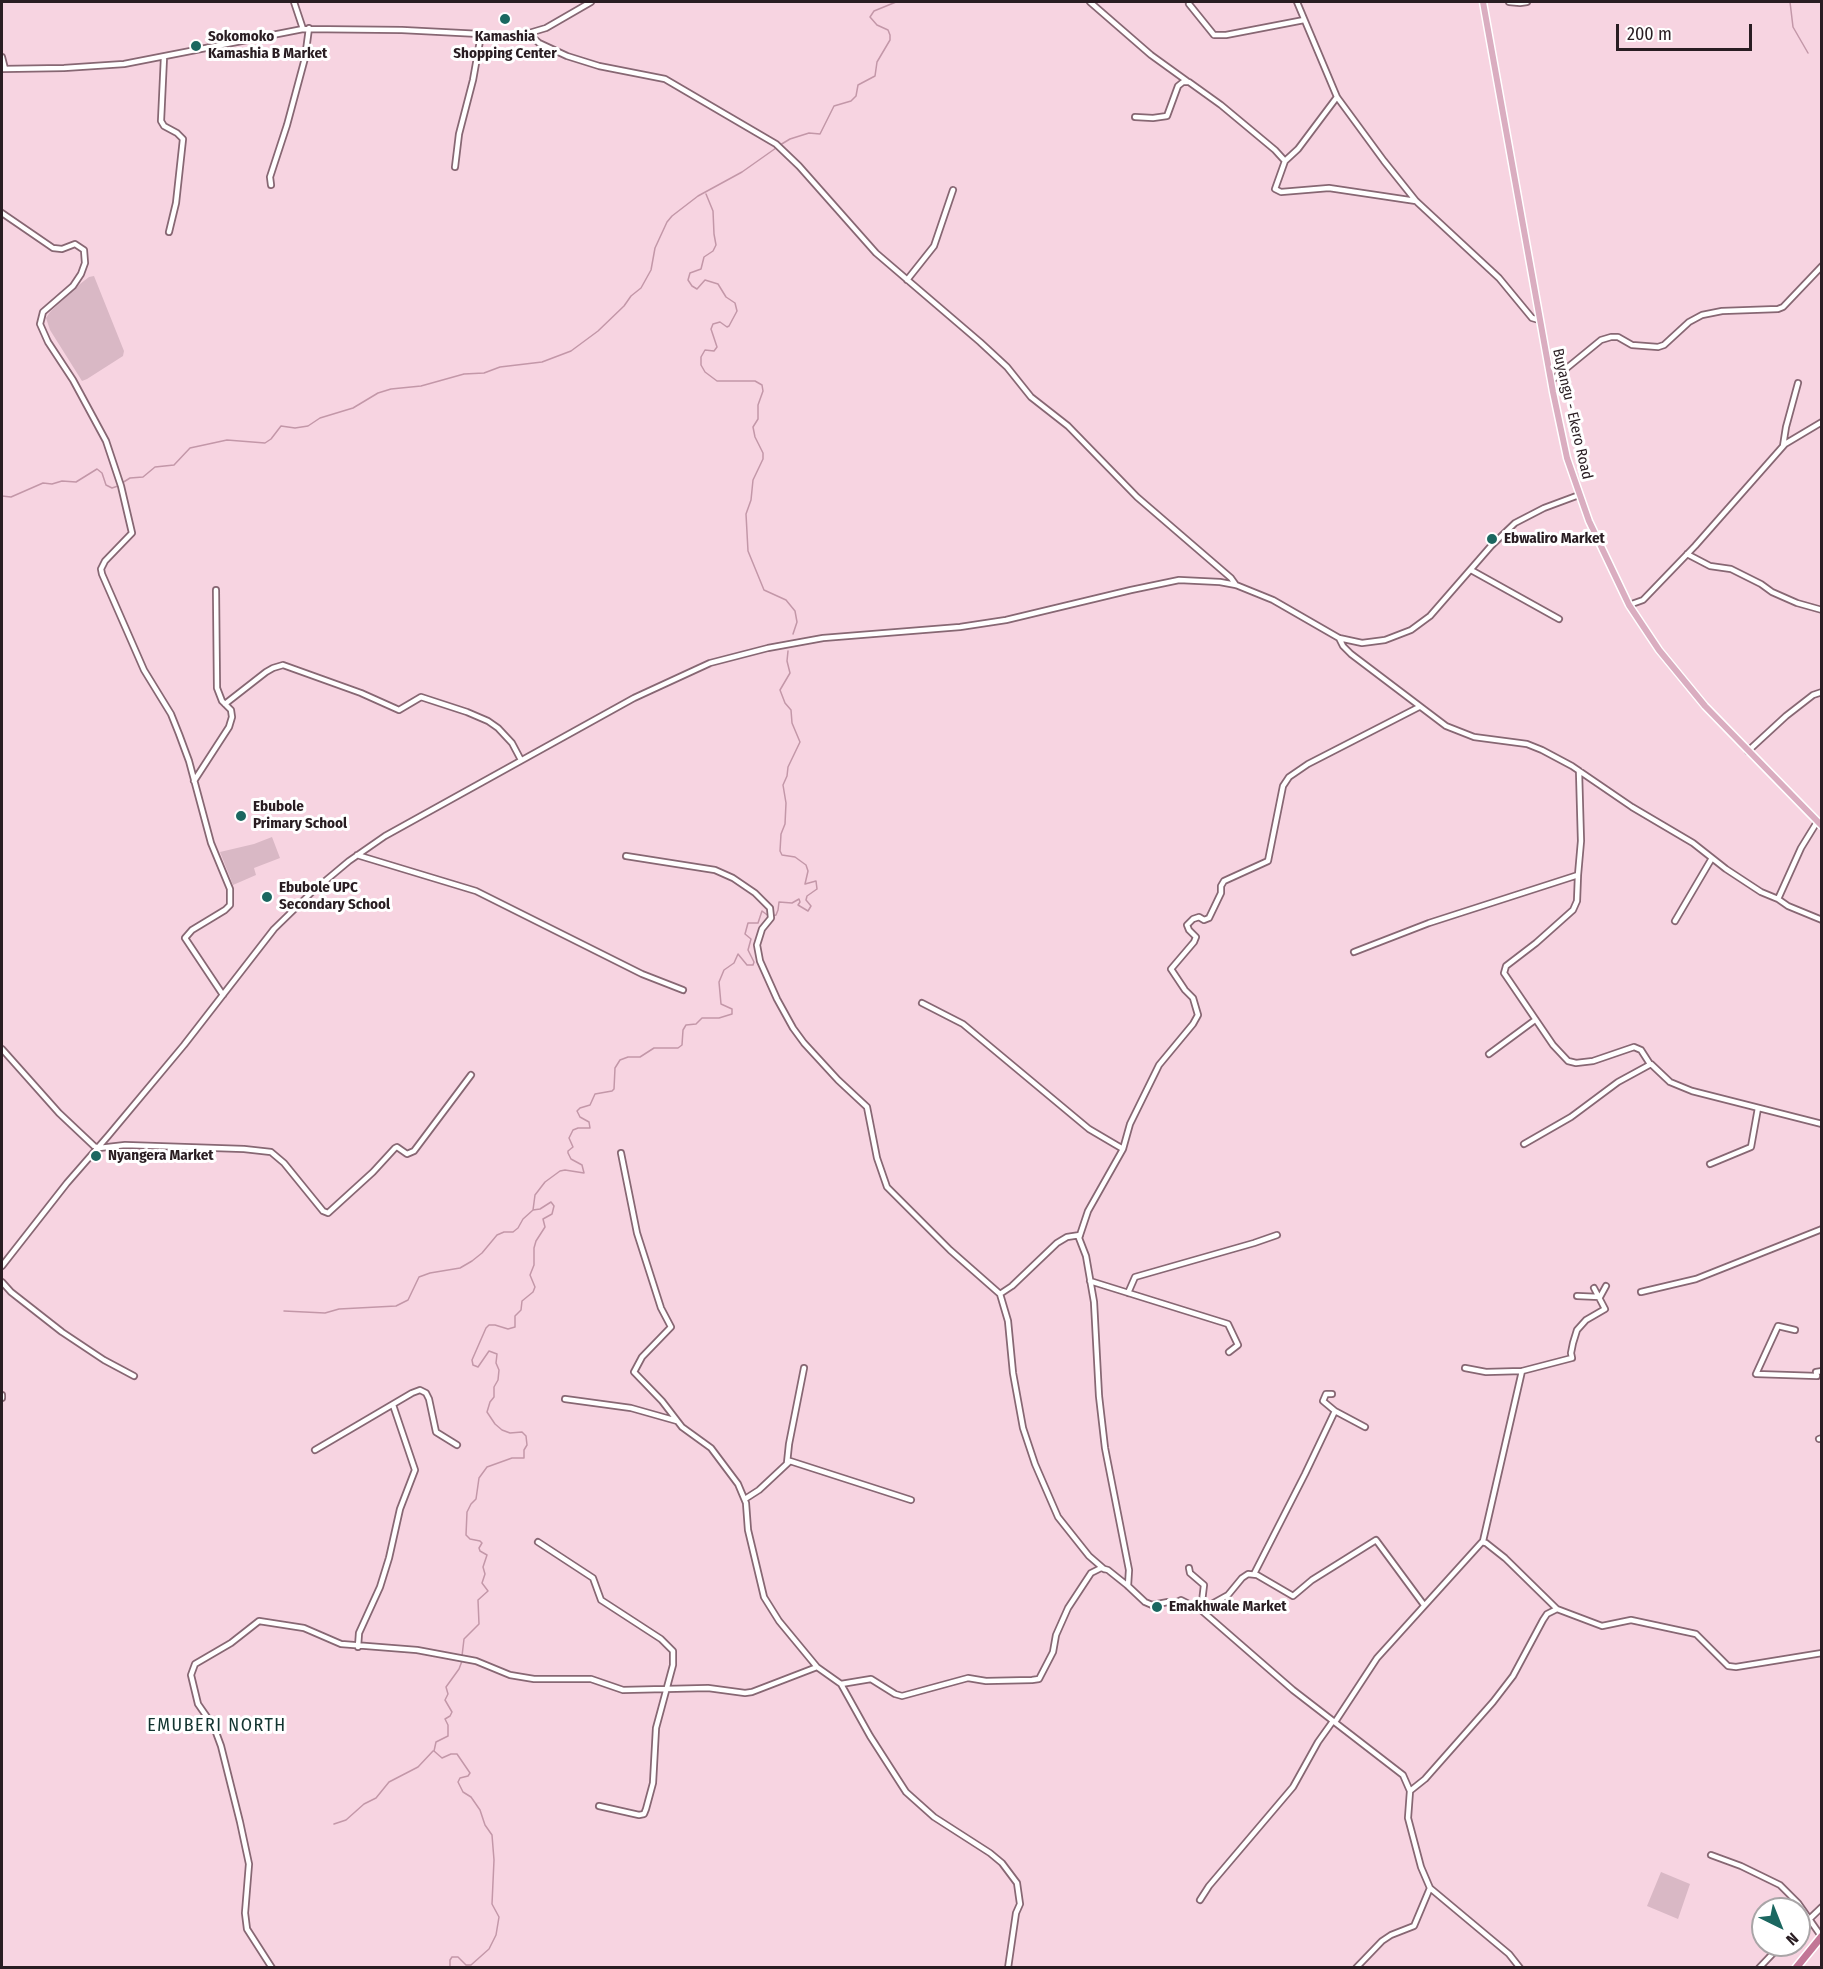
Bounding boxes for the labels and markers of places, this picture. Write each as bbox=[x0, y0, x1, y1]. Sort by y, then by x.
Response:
marker: Kamashia Shopping Center bbox=[498, 12, 512, 26]
place label: Sokomoko Kamashia B Market bbox=[208, 28, 327, 63]
place label: Kamashia Shopping Center bbox=[453, 28, 557, 63]
marker: Sokomoko Kamashia B Market bbox=[189, 39, 203, 53]
place label: Ebwaliro Market bbox=[1504, 530, 1605, 548]
marker: Ebwaliro Market bbox=[1485, 532, 1499, 546]
place label: Ebubole Primary School bbox=[253, 798, 347, 833]
marker: Ebubole Primary School bbox=[234, 809, 248, 823]
place label: Ebubole UPC Secondary School bbox=[279, 879, 390, 914]
marker: Ebubole UPC Secondary School bbox=[260, 890, 274, 904]
place label: Nyangera Market bbox=[108, 1147, 214, 1165]
marker: Nyangera Market bbox=[89, 1149, 103, 1163]
place label: Emakhwale Market bbox=[1169, 1598, 1287, 1616]
marker: Emakhwale Market bbox=[1150, 1600, 1164, 1614]

